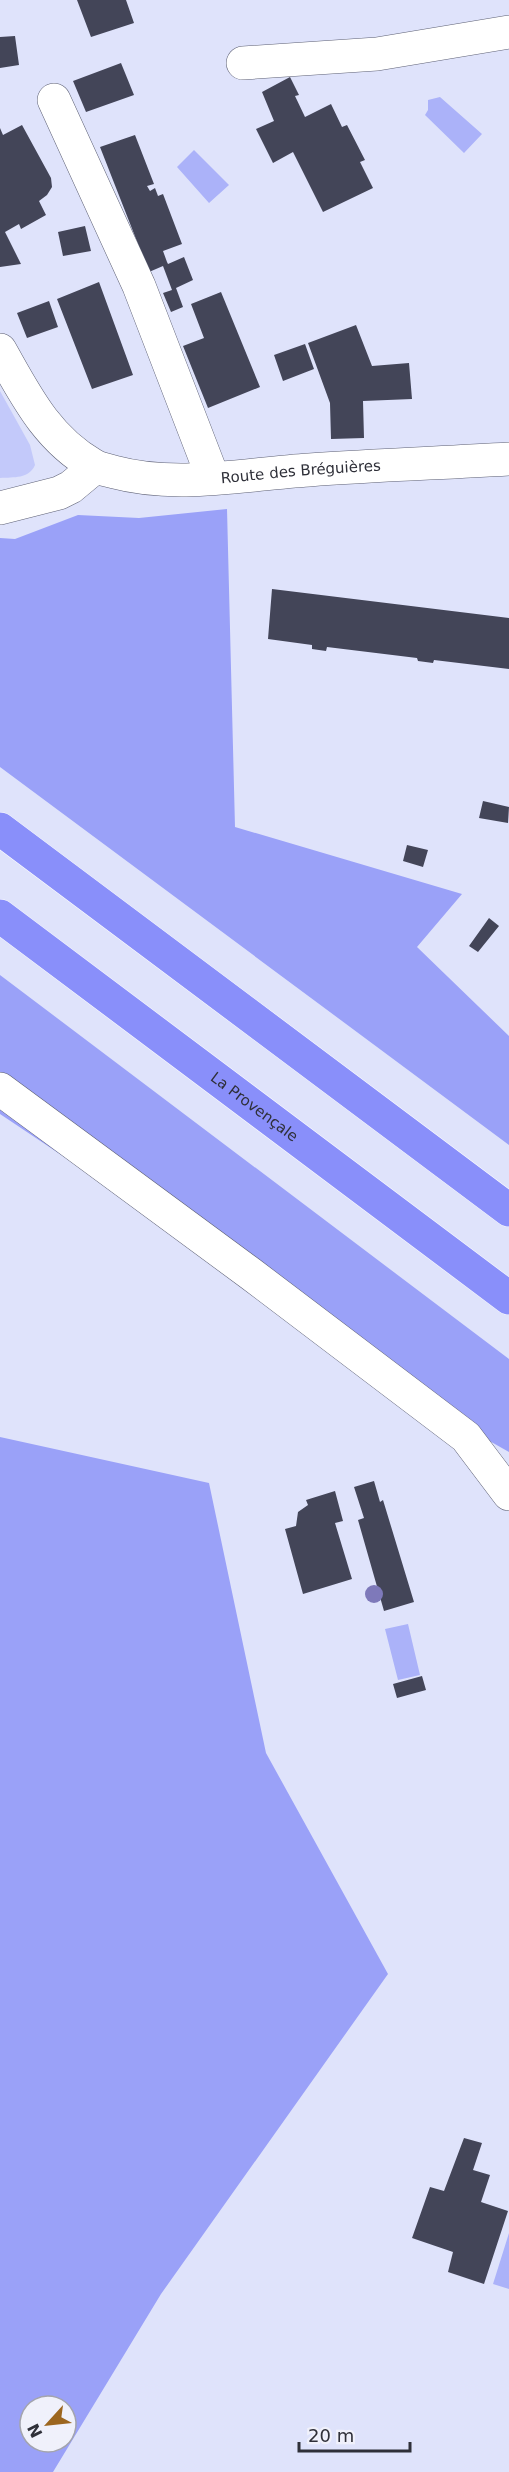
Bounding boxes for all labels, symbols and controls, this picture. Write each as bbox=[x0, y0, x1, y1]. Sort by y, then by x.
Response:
street label: Route des Bréguières bbox=[220, 457, 381, 487]
street label: La Provençale bbox=[207, 1068, 302, 1145]
north arrow bbox=[18, 2394, 78, 2454]
scale bar bbox=[299, 2415, 410, 2453]
text: N bbox=[24, 2420, 47, 2441]
text: 20 m bbox=[308, 2425, 354, 2446]

